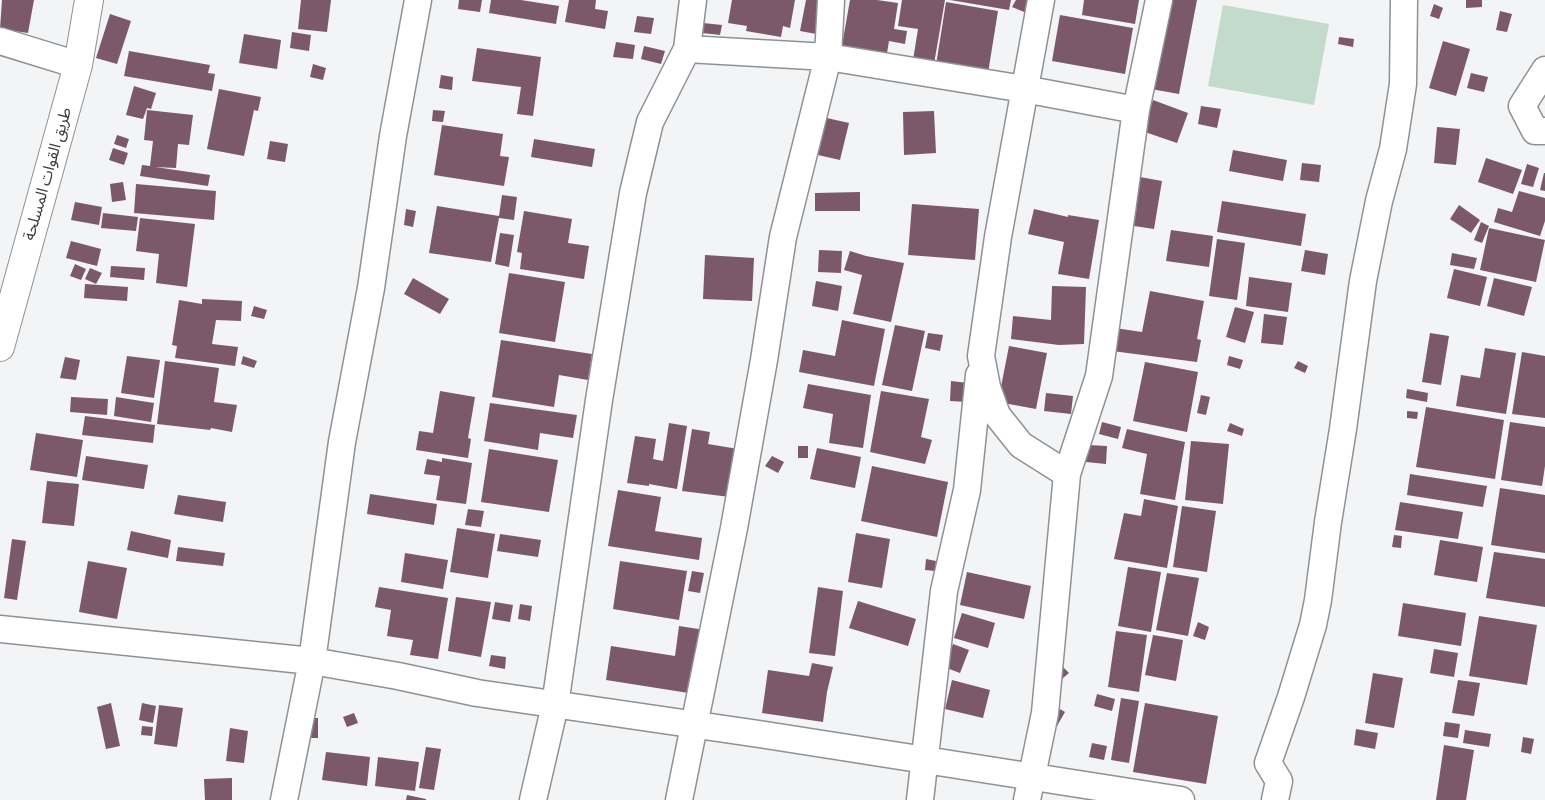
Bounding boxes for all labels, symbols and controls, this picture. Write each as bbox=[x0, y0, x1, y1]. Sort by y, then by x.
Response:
street label: طريق القوات المسلحة bbox=[20, 105, 76, 243]

